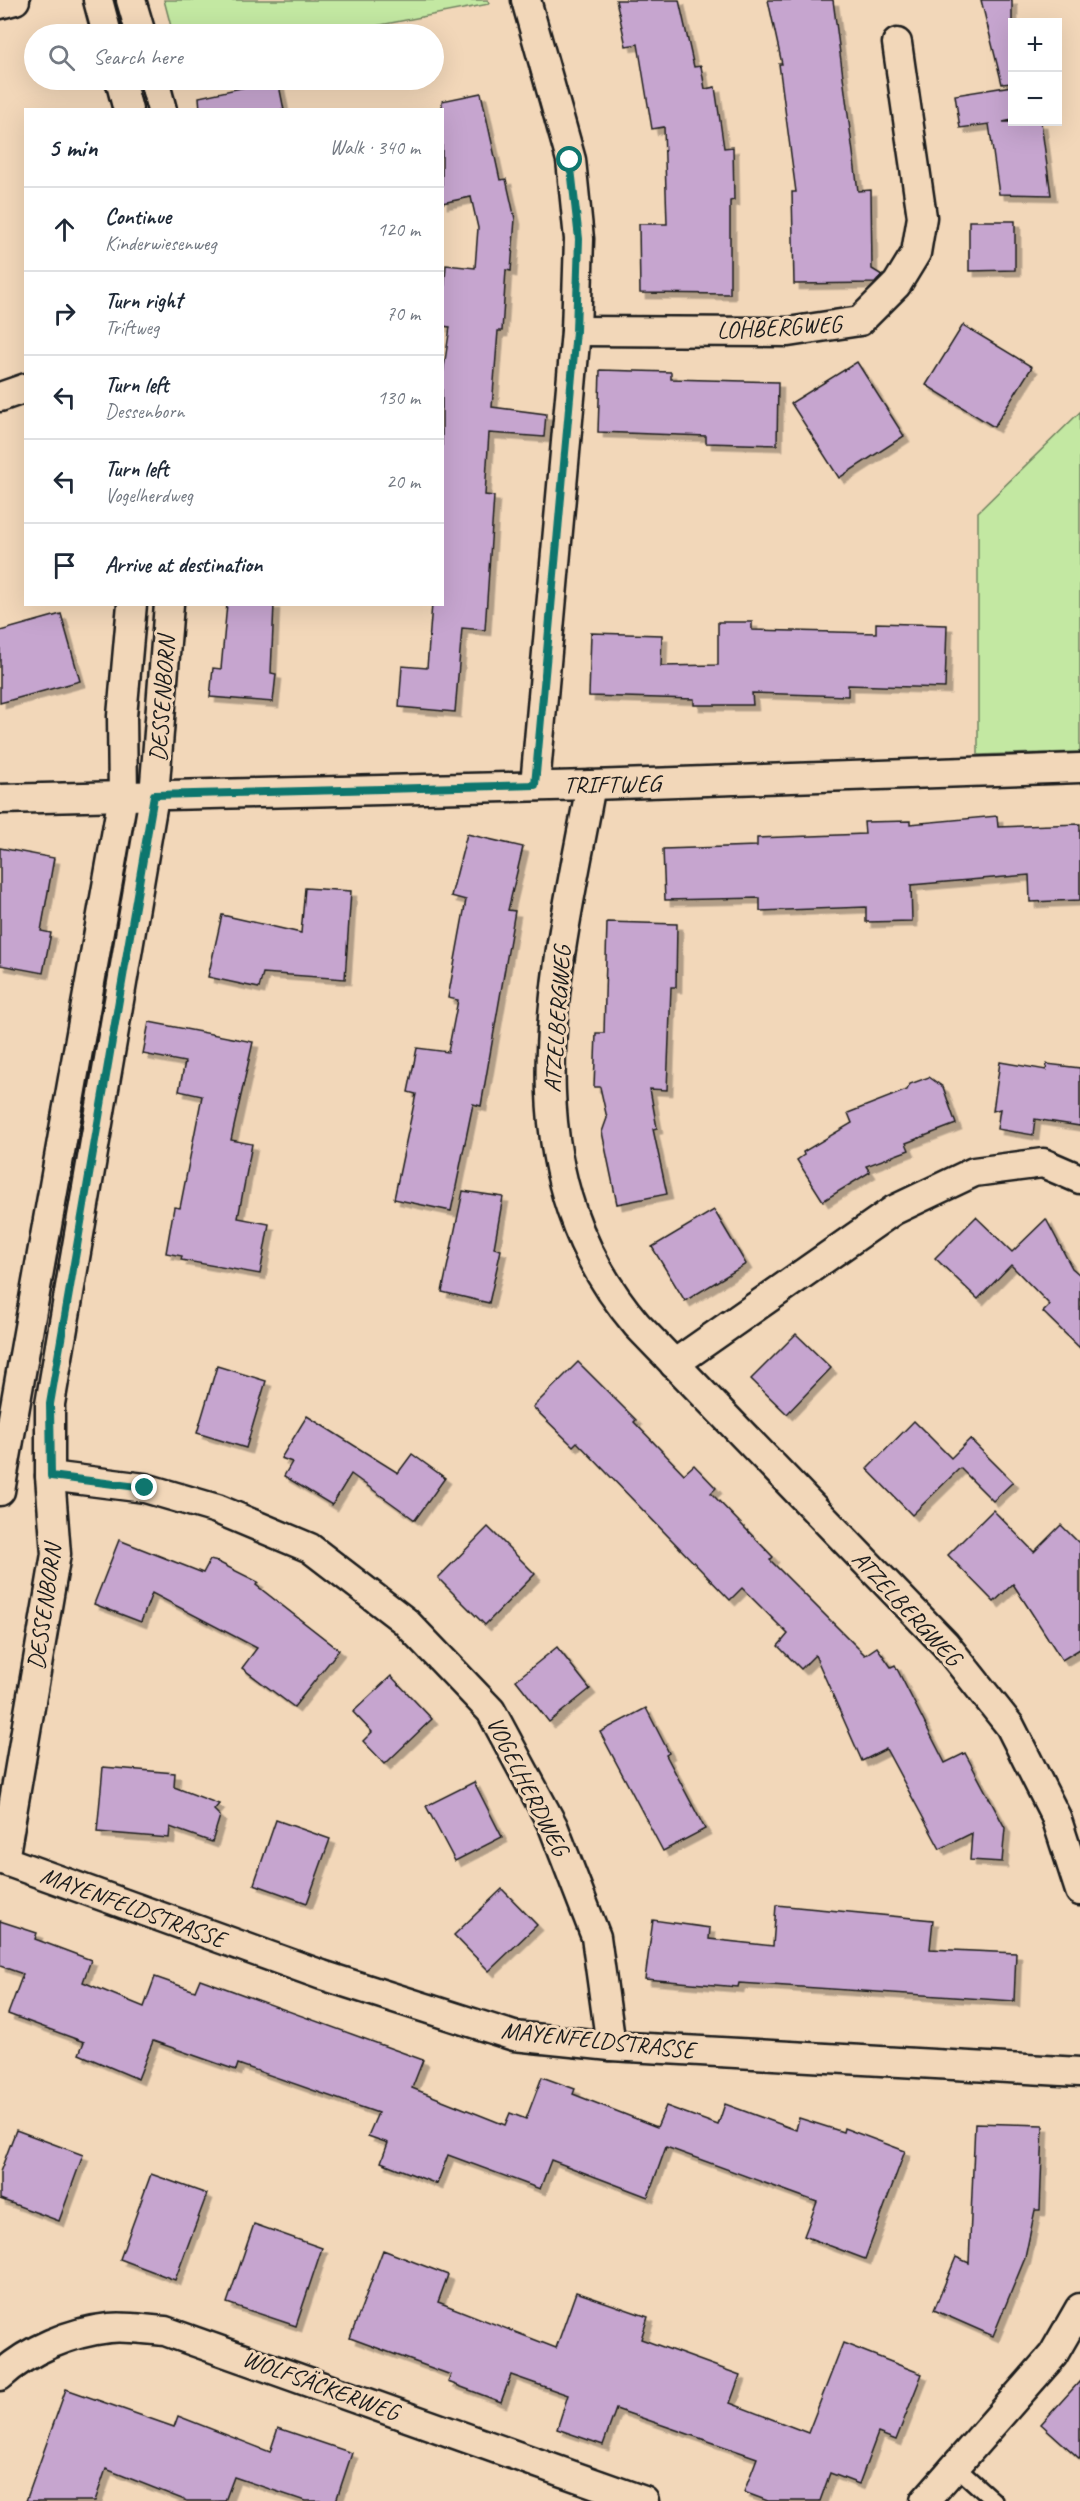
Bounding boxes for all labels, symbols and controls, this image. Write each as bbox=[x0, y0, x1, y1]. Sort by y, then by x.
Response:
map controls bbox=[1008, 18, 1062, 126]
button: + bbox=[1008, 18, 1062, 72]
search box bbox=[24, 24, 444, 90]
icon: search bbox=[45, 41, 78, 74]
text: Search here bbox=[93, 43, 183, 71]
button: − bbox=[1008, 72, 1062, 126]
text: 5 min bbox=[48, 131, 97, 164]
text: Walk · 340 m bbox=[330, 135, 420, 160]
route start bbox=[556, 146, 582, 172]
text: Continue bbox=[105, 203, 171, 231]
icon: ahead bbox=[48, 213, 81, 246]
text: 120 m bbox=[377, 217, 420, 242]
text: Kinderwiesenweg bbox=[105, 231, 216, 256]
text: Turn right bbox=[105, 287, 182, 315]
icon: right bbox=[48, 297, 81, 330]
text: 70 m bbox=[386, 301, 420, 326]
street label: LOHBERGWEG bbox=[716, 309, 844, 345]
text: Triftweg bbox=[105, 315, 159, 340]
text: Turn left bbox=[105, 371, 169, 399]
icon: left bbox=[48, 381, 81, 414]
text: 130 m bbox=[377, 385, 420, 410]
text: Dessenborn bbox=[105, 399, 184, 424]
text: Turn left bbox=[105, 455, 169, 483]
icon: left bbox=[48, 465, 81, 498]
text: 20 m bbox=[386, 469, 420, 494]
text: Vogelherdweg bbox=[105, 483, 193, 508]
icon: arrive bbox=[48, 549, 81, 582]
text: Arrive at destination bbox=[105, 551, 262, 579]
street label: DESSENBORN bbox=[143, 632, 182, 763]
street label: TRIFTWEG bbox=[563, 768, 664, 800]
street label: ATZELBERGWEG bbox=[537, 943, 577, 1093]
route end bbox=[131, 1474, 157, 1500]
street label: DESSENBORN bbox=[20, 1539, 68, 1671]
street label: ATZELBERGWEG bbox=[846, 1544, 970, 1673]
street label: VOGELHERDWEG bbox=[480, 1711, 577, 1862]
street label: MAYENFELDSTRASSE bbox=[37, 1860, 232, 1955]
street label: MAYENFELDSTRASSE bbox=[500, 2015, 699, 2065]
street label: WOLFSÄCKERWEG bbox=[239, 2343, 405, 2428]

